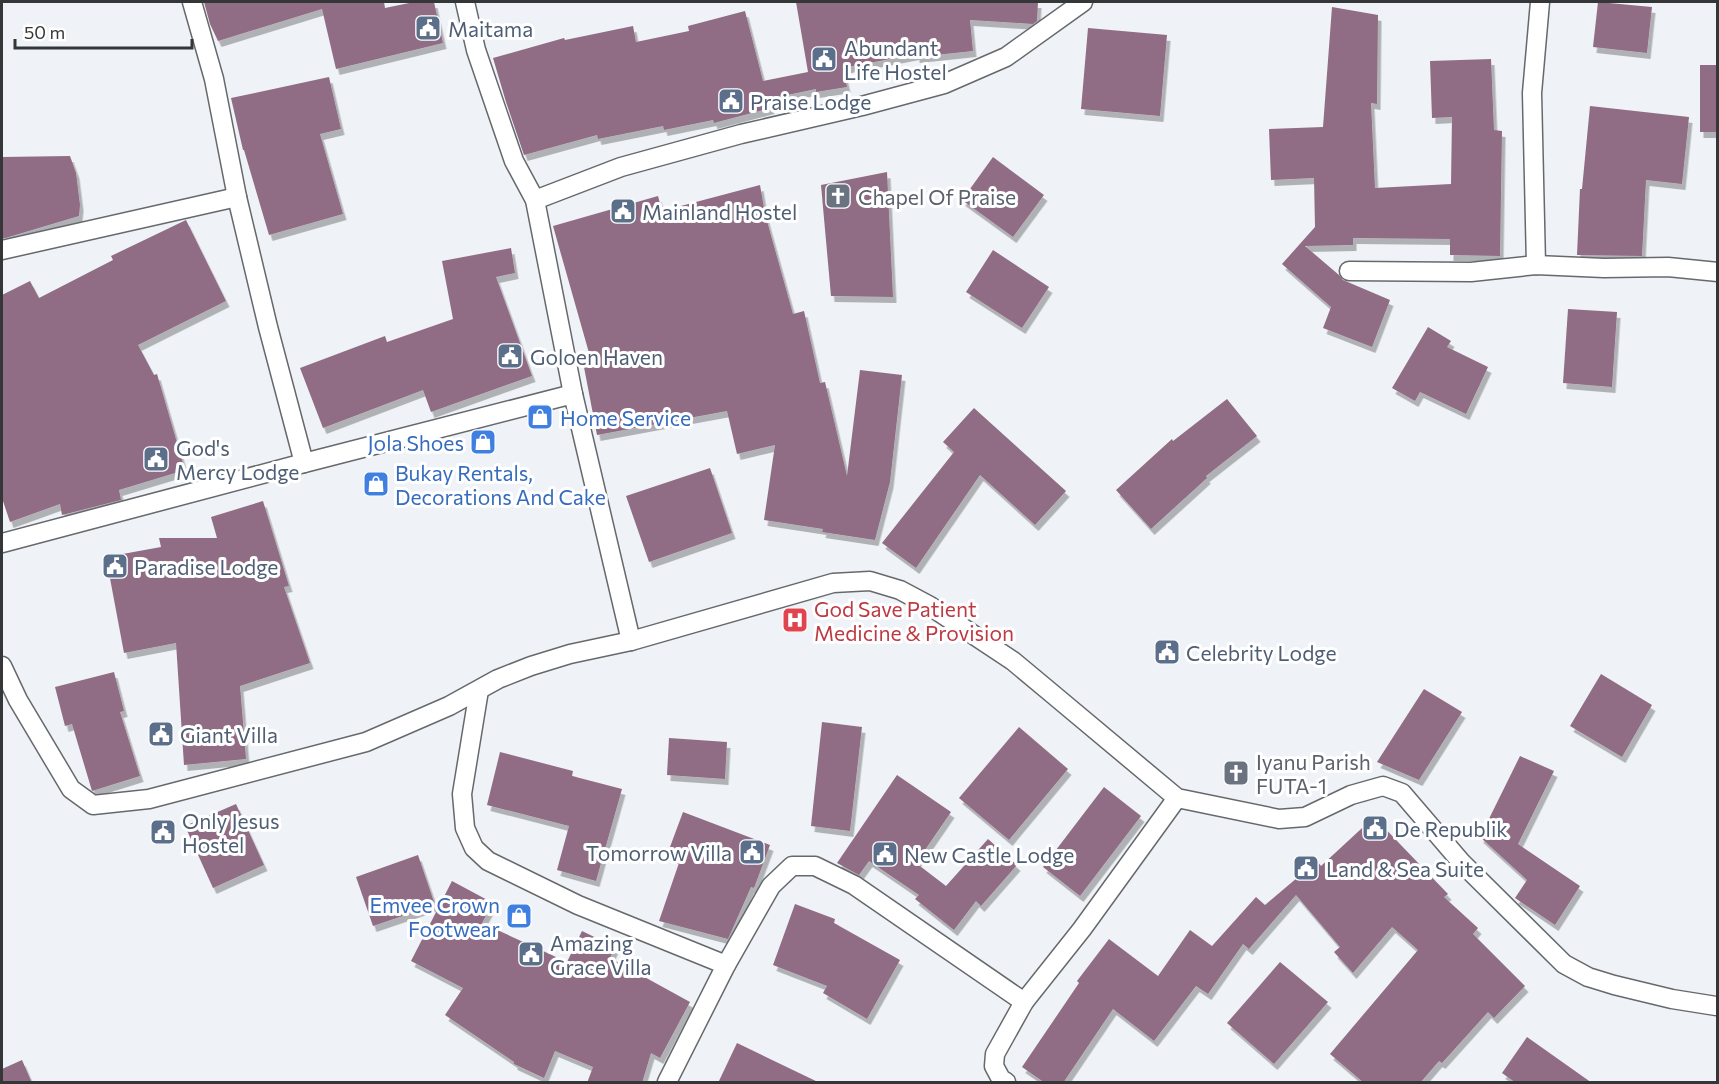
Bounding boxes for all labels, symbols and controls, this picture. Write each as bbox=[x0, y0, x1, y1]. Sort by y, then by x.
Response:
scale bar bbox=[15, 12, 192, 50]
public building icon: Maitama bbox=[413, 13, 443, 43]
place label: Maitama bbox=[448, 16, 533, 41]
text: 50 m bbox=[24, 21, 65, 43]
place label: Abundant Life Hostel bbox=[844, 35, 947, 84]
public building icon: Abundant Life Hostel bbox=[809, 44, 839, 74]
public building icon: Praise Lodge bbox=[716, 86, 746, 116]
place label: Praise Lodge bbox=[750, 89, 871, 114]
church icon: Chapel Of Praise bbox=[823, 181, 853, 211]
place label: Chapel Of Praise bbox=[858, 184, 1016, 209]
public building icon: Mainland Hostel bbox=[608, 196, 638, 226]
place label: Mainland Hostel bbox=[642, 199, 797, 224]
public building icon: Goloen Haven bbox=[495, 341, 525, 371]
place label: Goloen Haven bbox=[530, 344, 663, 369]
shop icon: Home Service bbox=[525, 402, 555, 432]
place label: Home Service bbox=[560, 405, 691, 430]
shop icon: Jola Shoes bbox=[468, 427, 498, 457]
place label: Jola Shoes bbox=[367, 430, 464, 455]
place label: God's Mercy Lodge bbox=[176, 435, 299, 484]
public building icon: God's Mercy Lodge bbox=[141, 444, 171, 474]
place label: Bukay Rentals, Decorations And Cake bbox=[395, 460, 606, 509]
shop icon: Bukay Rentals, Decorations And Cake bbox=[361, 469, 391, 499]
public building icon: Paradise Lodge bbox=[100, 551, 130, 581]
place label: Paradise Lodge bbox=[134, 554, 278, 579]
place label: God Save Patient Medicine & Provision bbox=[814, 596, 1014, 645]
hospital icon: God Save Patient Medicine & Provision bbox=[780, 605, 810, 635]
public building icon: Celebrity Lodge bbox=[1152, 637, 1182, 667]
place label: Celebrity Lodge bbox=[1186, 640, 1337, 665]
public building icon: Giant Villa bbox=[146, 719, 176, 749]
place label: Giant Villa bbox=[180, 722, 278, 747]
place label: Iyanu Parish FUTA-1 bbox=[1256, 749, 1371, 798]
church icon: Iyanu Parish FUTA-1 bbox=[1221, 758, 1251, 788]
place label: Only Jesus Hostel bbox=[182, 808, 279, 857]
public building icon: De Republik bbox=[1360, 813, 1390, 843]
place label: De Republik bbox=[1394, 816, 1508, 841]
public building icon: Only Jesus Hostel bbox=[148, 817, 178, 847]
public building icon: Tomorrow Villa bbox=[737, 837, 767, 867]
public building icon: New Castle Lodge bbox=[870, 839, 900, 869]
place label: Tomorrow Villa bbox=[586, 840, 732, 865]
place label: New Castle Lodge bbox=[904, 842, 1074, 867]
public building icon: Land & Sea Suite bbox=[1291, 853, 1321, 883]
place label: Land & Sea Suite bbox=[1326, 856, 1484, 881]
place label: Emvee Crown Footwear bbox=[369, 892, 500, 941]
shop icon: Emvee Crown Footwear bbox=[504, 901, 534, 931]
place label: Amazing Grace Villa bbox=[550, 930, 652, 979]
public building icon: Amazing Grace Villa bbox=[516, 939, 546, 969]

